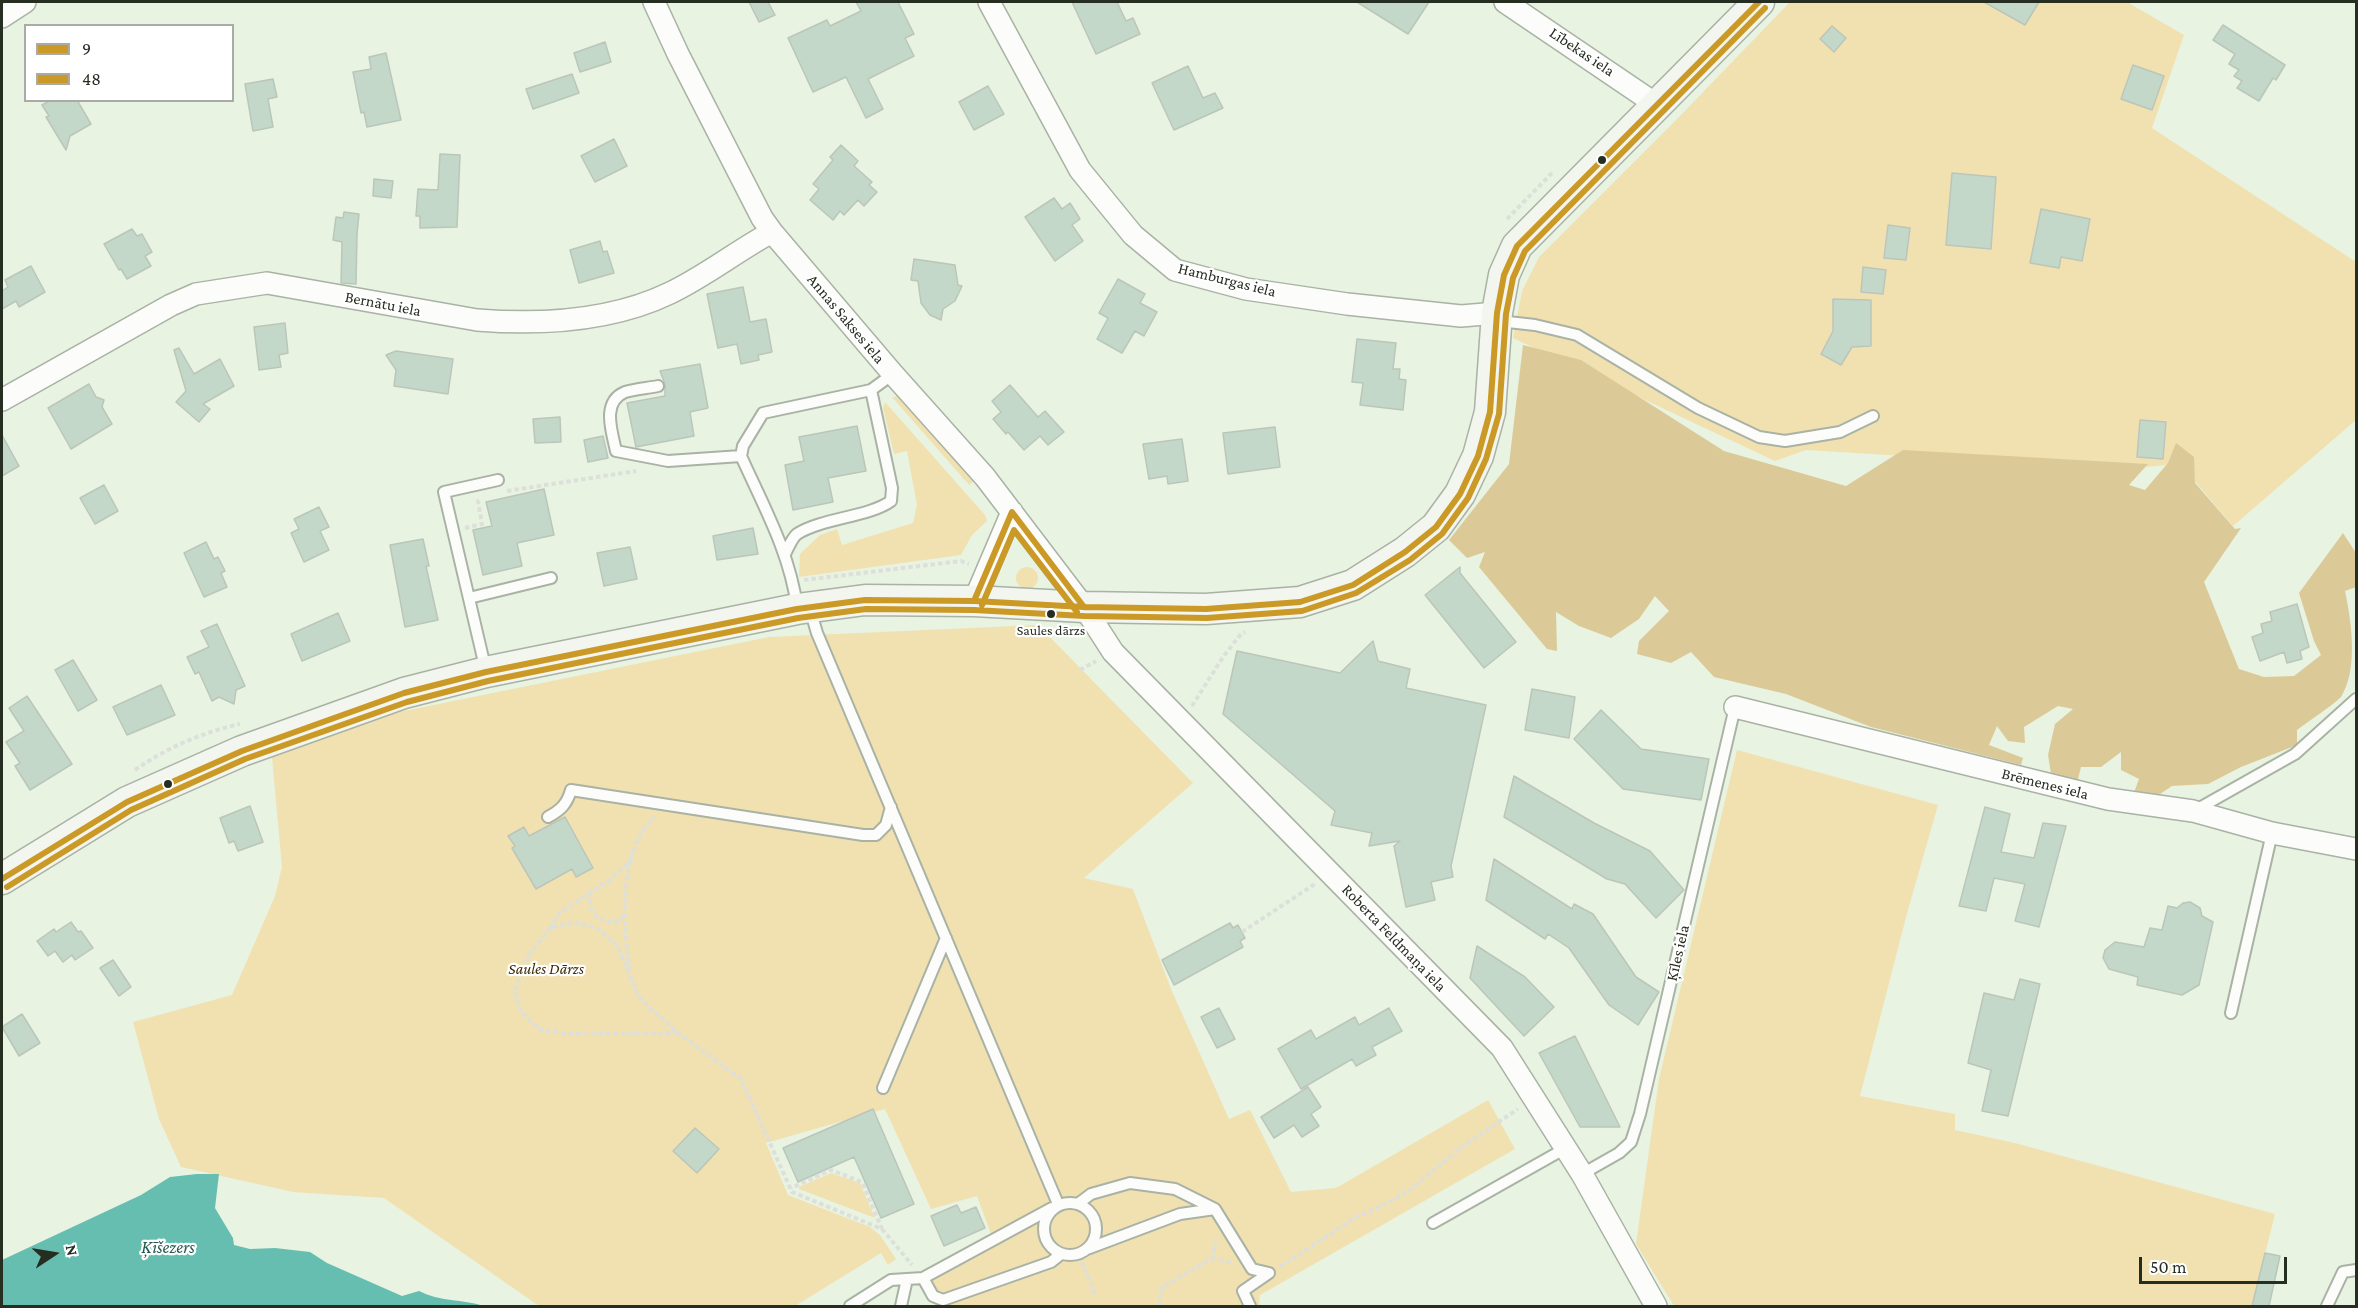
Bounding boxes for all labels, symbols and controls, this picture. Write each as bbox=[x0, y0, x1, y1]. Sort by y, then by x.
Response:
street label: Lībekas iela bbox=[1546, 23, 1618, 81]
legend bbox=[24, 24, 234, 102]
text: 9 bbox=[82, 39, 91, 59]
text: 48 bbox=[82, 69, 101, 89]
unlabelled marker bbox=[1596, 154, 1608, 166]
street label: Hamburgas iela bbox=[1176, 259, 1278, 301]
street label: Annas Sakses iela bbox=[803, 270, 889, 368]
street label: Bernātu iela bbox=[343, 287, 423, 321]
marker: Saules dārzs bbox=[1045, 608, 1057, 620]
place label: Saules dārzs bbox=[1017, 623, 1085, 639]
street label: Brēmenes iela bbox=[2000, 764, 2090, 804]
unlabelled marker bbox=[162, 778, 174, 790]
street label: Roberta Feldmaņa iela bbox=[1338, 880, 1450, 996]
street label: Ķīles iela bbox=[1662, 923, 1694, 983]
park label: Saules Dārzs bbox=[508, 959, 584, 979]
north arrow bbox=[24, 1224, 84, 1284]
water label: Ķīšezers bbox=[141, 1236, 195, 1258]
text: N bbox=[63, 1243, 82, 1257]
scale bar bbox=[2142, 1245, 2290, 1283]
text: 50 m bbox=[2150, 1257, 2187, 1277]

